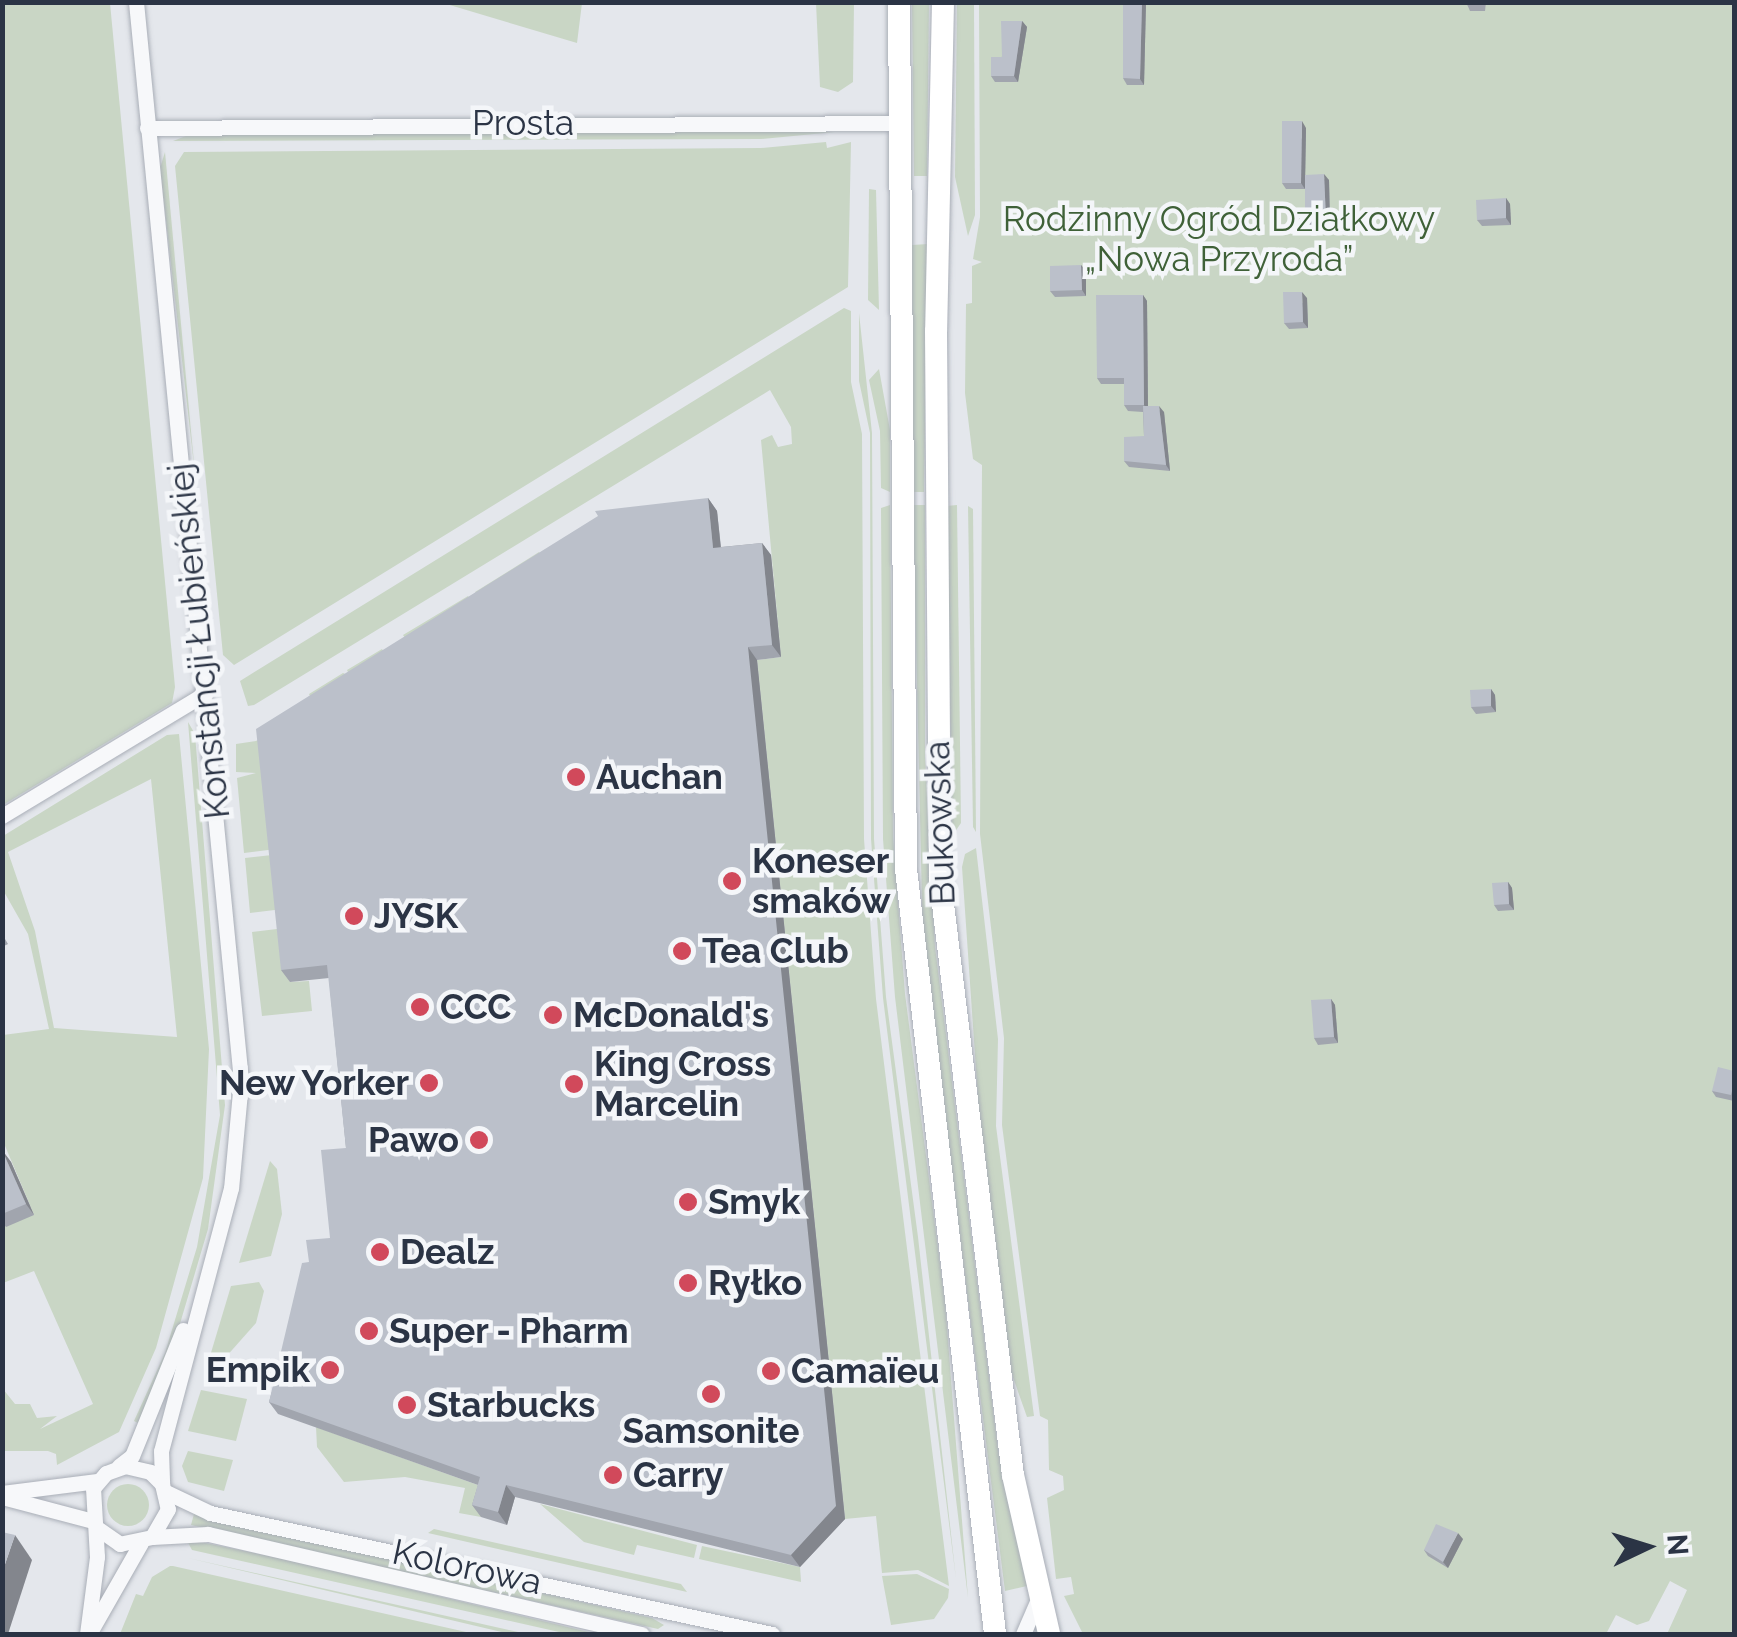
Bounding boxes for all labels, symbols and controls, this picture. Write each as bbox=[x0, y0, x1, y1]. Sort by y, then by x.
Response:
street label: Prosta bbox=[472, 102, 574, 144]
park label: Rodzinny Ogród Działkowy „Nowa Przyroda” bbox=[1002, 198, 1436, 280]
street label: Konstancji Łubieńskiej bbox=[159, 461, 239, 821]
street label: Bukowska bbox=[916, 740, 964, 906]
place label: Auchan bbox=[596, 756, 723, 798]
marker: Auchan bbox=[565, 766, 587, 788]
place label: Koneser smaków bbox=[752, 840, 890, 922]
marker: Koneser smaków bbox=[721, 870, 743, 892]
place label: JYSK bbox=[374, 895, 458, 937]
marker: JYSK bbox=[343, 905, 365, 927]
place label: Tea Club bbox=[702, 930, 849, 972]
marker: Tea Club bbox=[671, 940, 693, 962]
place label: CCC bbox=[440, 986, 511, 1028]
place label: McDonald's bbox=[573, 994, 769, 1036]
marker: CCC bbox=[409, 996, 431, 1018]
marker: McDonald's bbox=[542, 1004, 564, 1026]
place label: King Cross Marcelin bbox=[594, 1043, 771, 1125]
place label: New Yorker bbox=[217, 1062, 409, 1104]
marker: New Yorker bbox=[418, 1072, 440, 1094]
marker: King Cross Marcelin bbox=[563, 1073, 585, 1095]
place label: Pawo bbox=[368, 1119, 459, 1161]
marker: Pawo bbox=[468, 1129, 490, 1151]
place label: Smyk bbox=[708, 1181, 800, 1223]
marker: Smyk bbox=[677, 1191, 699, 1213]
place label: Dealz bbox=[400, 1231, 494, 1273]
marker: Dealz bbox=[369, 1241, 391, 1263]
place label: Ryłko bbox=[708, 1262, 802, 1304]
marker: Ryłko bbox=[677, 1272, 699, 1294]
place label: Super - Pharm bbox=[389, 1310, 629, 1352]
marker: Super - Pharm bbox=[358, 1320, 380, 1342]
place label: Empik bbox=[206, 1349, 310, 1391]
place label: Camaïeu bbox=[791, 1350, 939, 1392]
marker: Empik bbox=[319, 1359, 341, 1381]
marker: Camaïeu bbox=[760, 1360, 782, 1382]
marker: Samsonite bbox=[700, 1383, 722, 1405]
place label: Starbucks bbox=[427, 1384, 595, 1426]
marker: Starbucks bbox=[396, 1394, 418, 1416]
place label: Samsonite bbox=[623, 1410, 799, 1452]
place label: Carry bbox=[633, 1454, 723, 1496]
marker: Carry bbox=[602, 1464, 624, 1486]
north arrow bbox=[1597, 1497, 1697, 1597]
street label: Kolorowa bbox=[389, 1531, 545, 1603]
text: N bbox=[1660, 1533, 1695, 1557]

